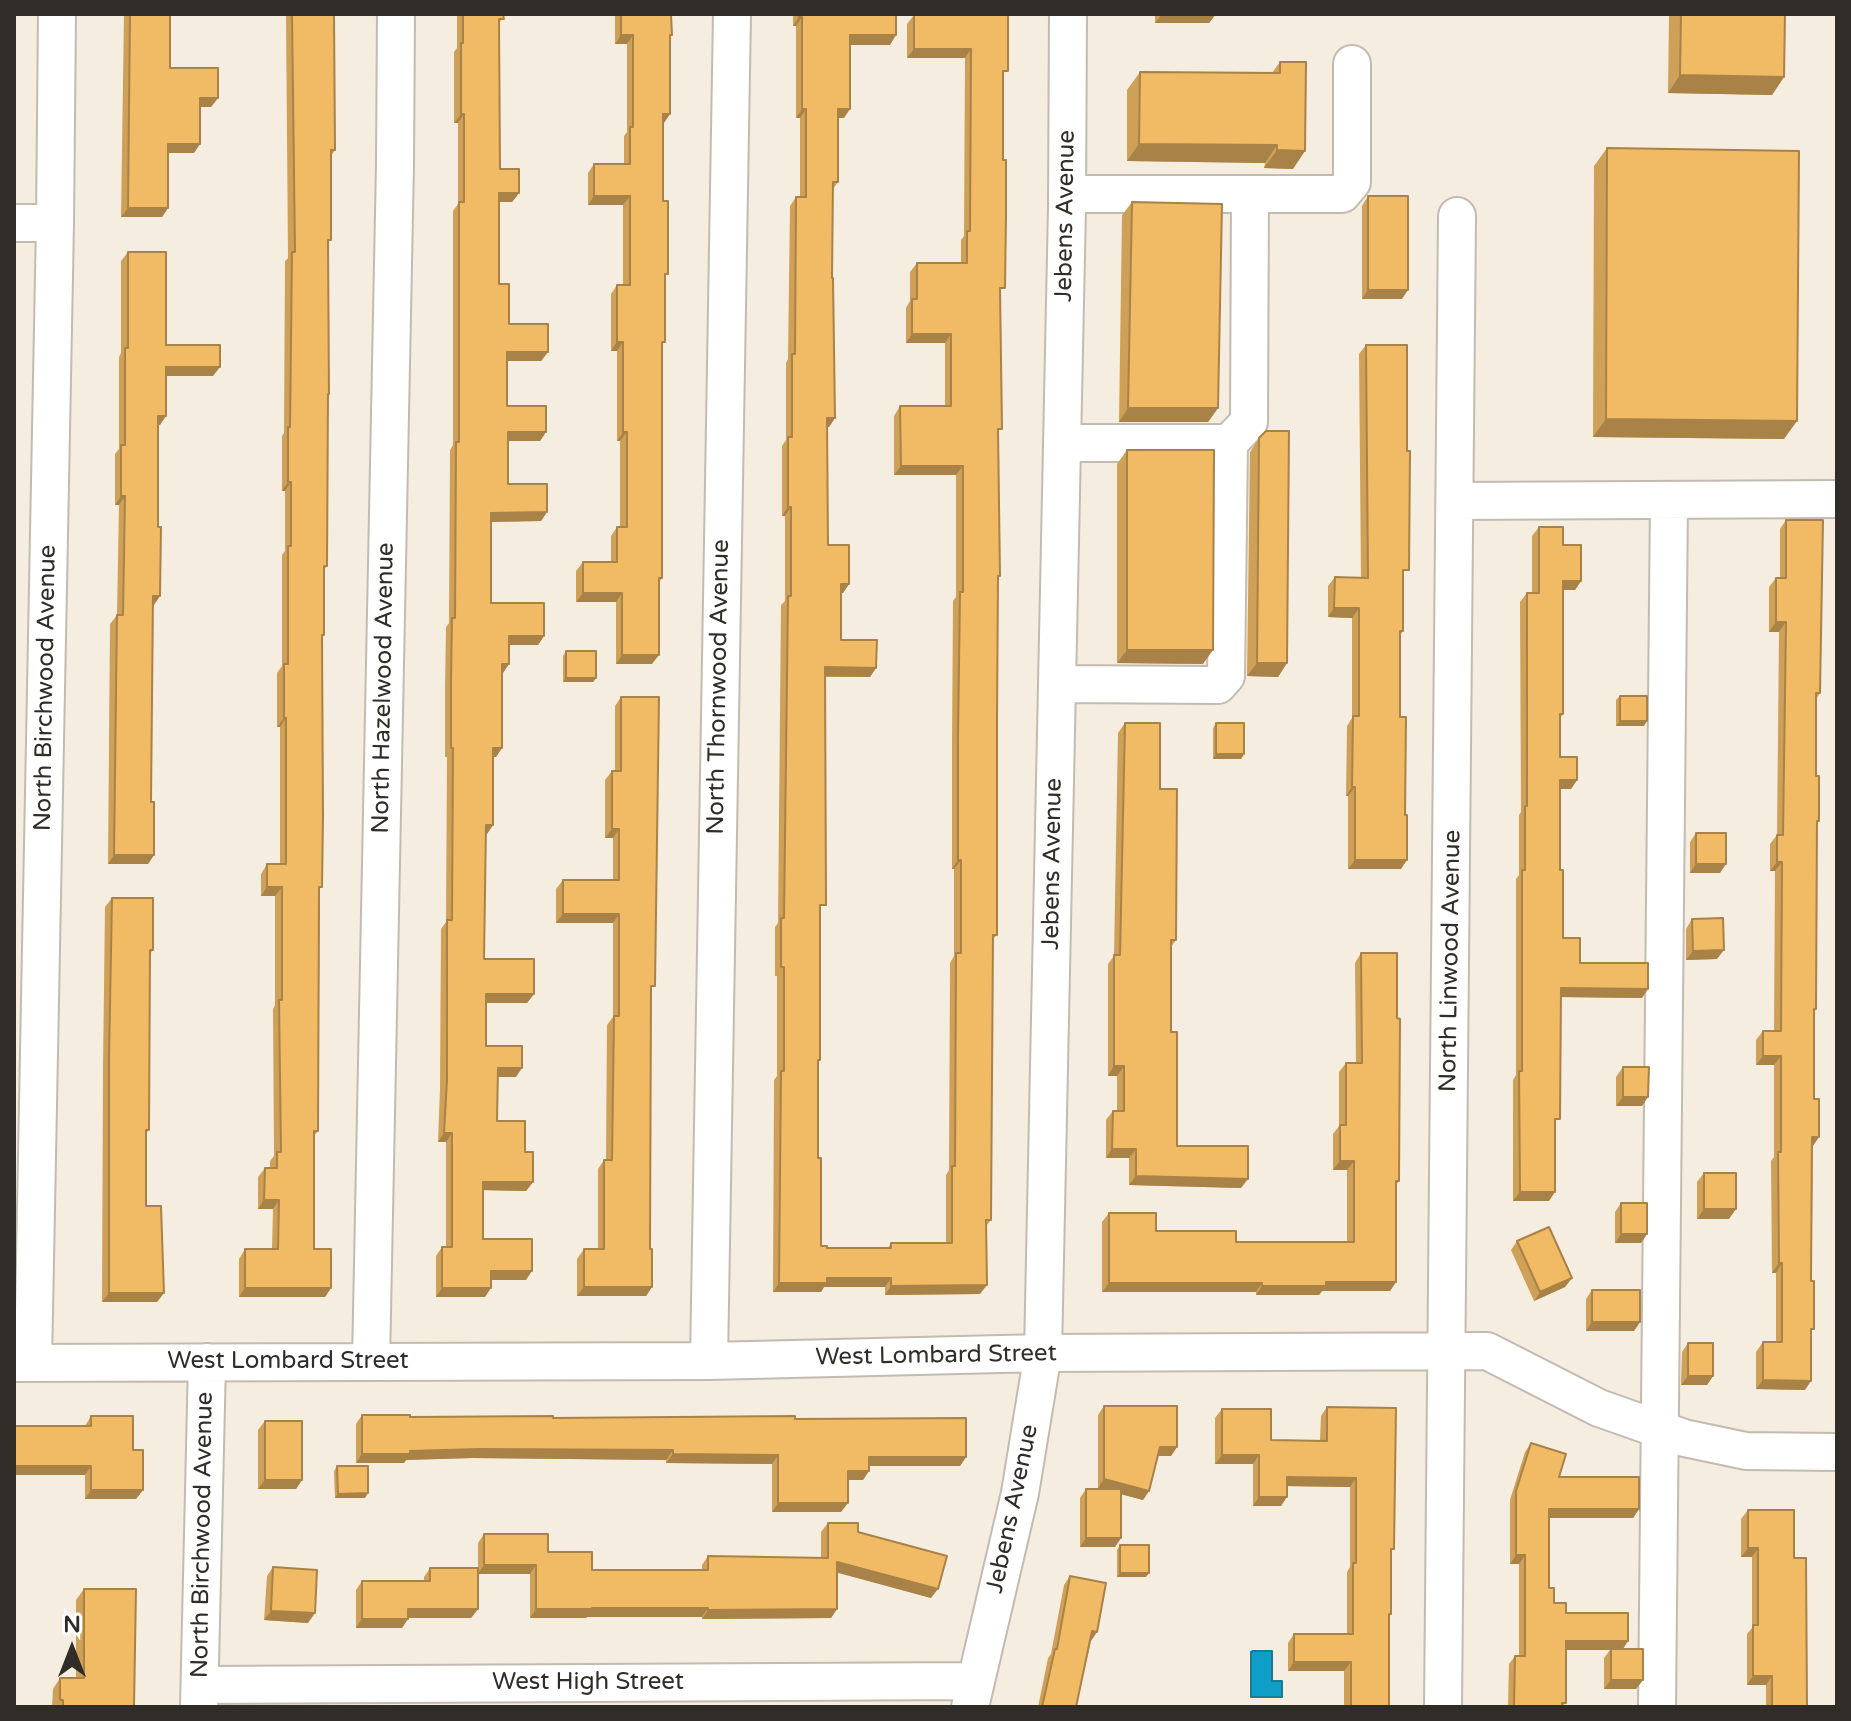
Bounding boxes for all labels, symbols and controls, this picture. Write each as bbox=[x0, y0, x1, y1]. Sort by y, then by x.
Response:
street label: Jebens Avenue bbox=[1050, 130, 1082, 302]
street label: North Thornwood Avenue bbox=[702, 539, 736, 835]
street label: North Hazelwood Avenue bbox=[367, 542, 401, 834]
street label: North Birchwood Avenue bbox=[29, 545, 63, 831]
street label: Jebens Avenue bbox=[1037, 778, 1069, 950]
street label: North Linwood Avenue bbox=[1434, 830, 1468, 1092]
street label: West Lombard Street bbox=[815, 1339, 1057, 1373]
street label: West Lombard Street bbox=[167, 1348, 409, 1376]
street label: North Birchwood Avenue bbox=[186, 1392, 220, 1678]
street label: Jebens Avenue bbox=[981, 1422, 1045, 1596]
north arrow bbox=[32, 1609, 112, 1689]
text: N bbox=[63, 1612, 81, 1638]
street label: West High Street bbox=[492, 1669, 684, 1697]

